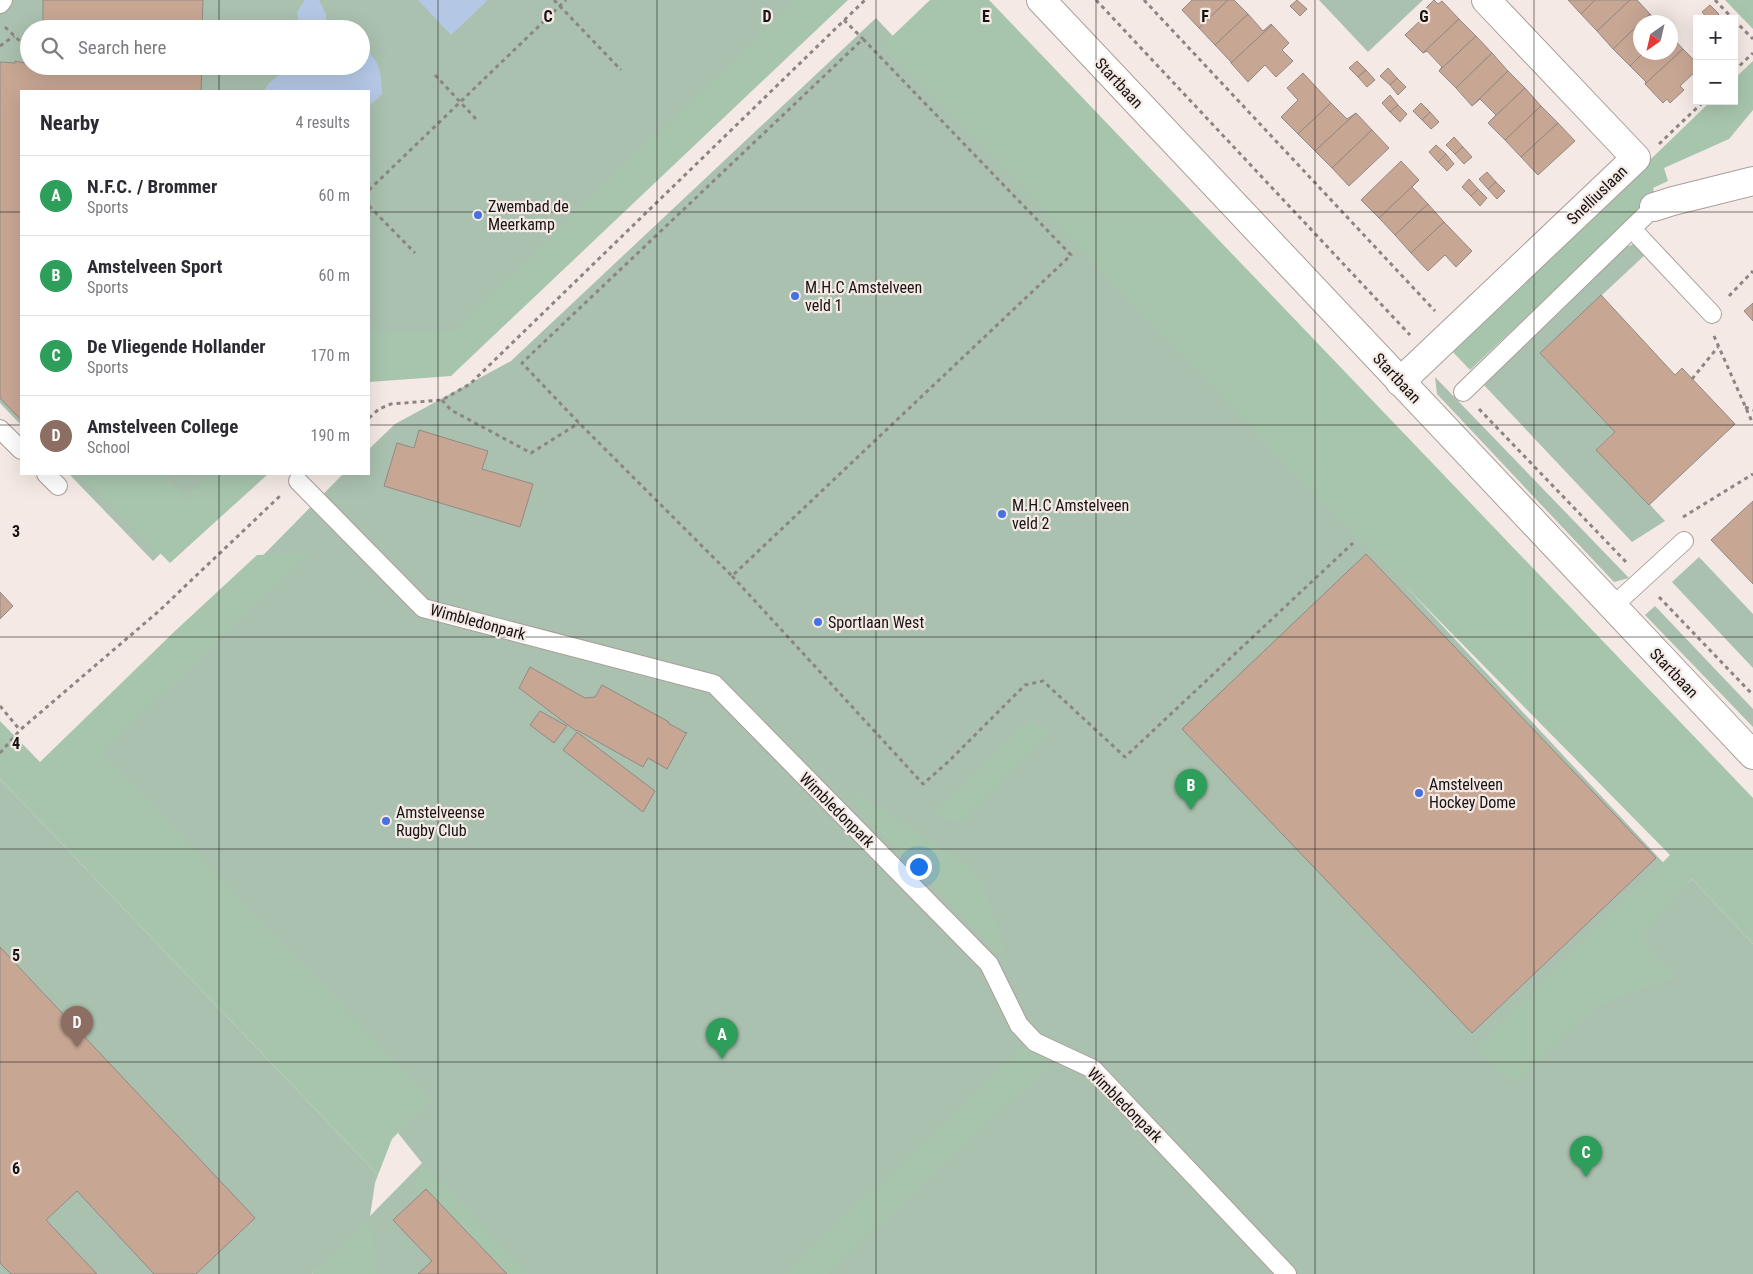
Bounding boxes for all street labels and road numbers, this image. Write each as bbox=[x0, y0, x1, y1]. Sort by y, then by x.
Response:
street label: Startbaan bbox=[1091, 54, 1147, 112]
street label: Snelliuslaan bbox=[1563, 162, 1631, 228]
street label: Startbaan bbox=[1369, 349, 1425, 407]
street label: Wimbledonpark bbox=[428, 600, 529, 644]
street label: Startbaan bbox=[1646, 644, 1702, 702]
street label: Wimbledonpark bbox=[796, 769, 879, 852]
street label: Wimbledonpark bbox=[1084, 1064, 1167, 1147]

